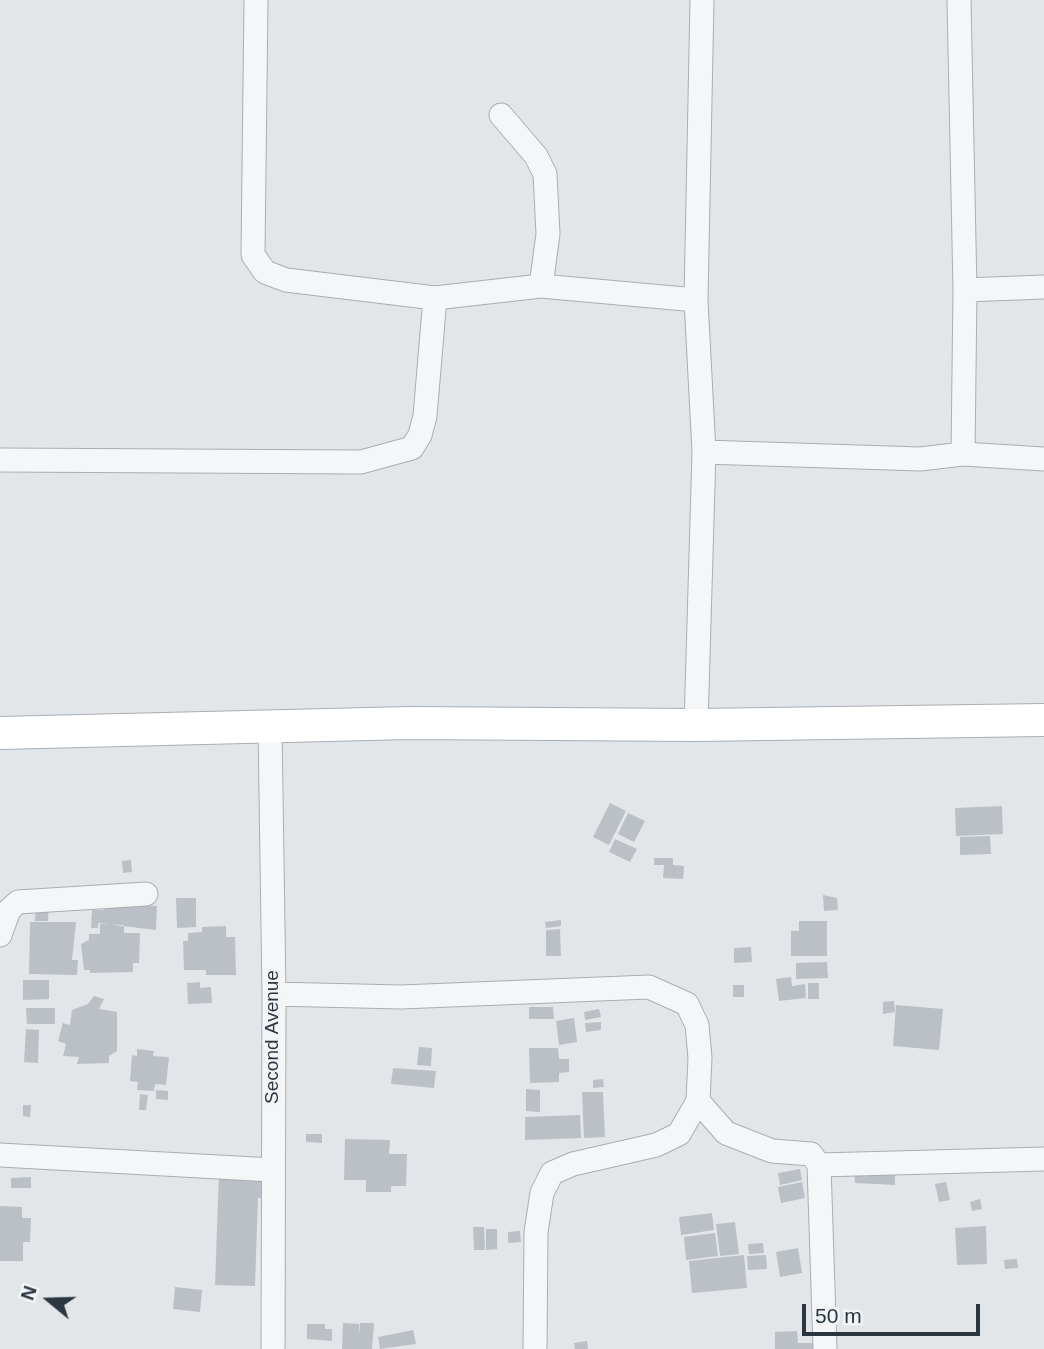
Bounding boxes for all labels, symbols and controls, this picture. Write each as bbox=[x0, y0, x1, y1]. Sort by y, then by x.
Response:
street label: Second Avenue bbox=[262, 970, 284, 1104]
north arrow bbox=[14, 1265, 84, 1335]
text: N bbox=[17, 1283, 41, 1303]
scale bar bbox=[806, 1290, 984, 1334]
text: 50 m bbox=[815, 1304, 862, 1327]

